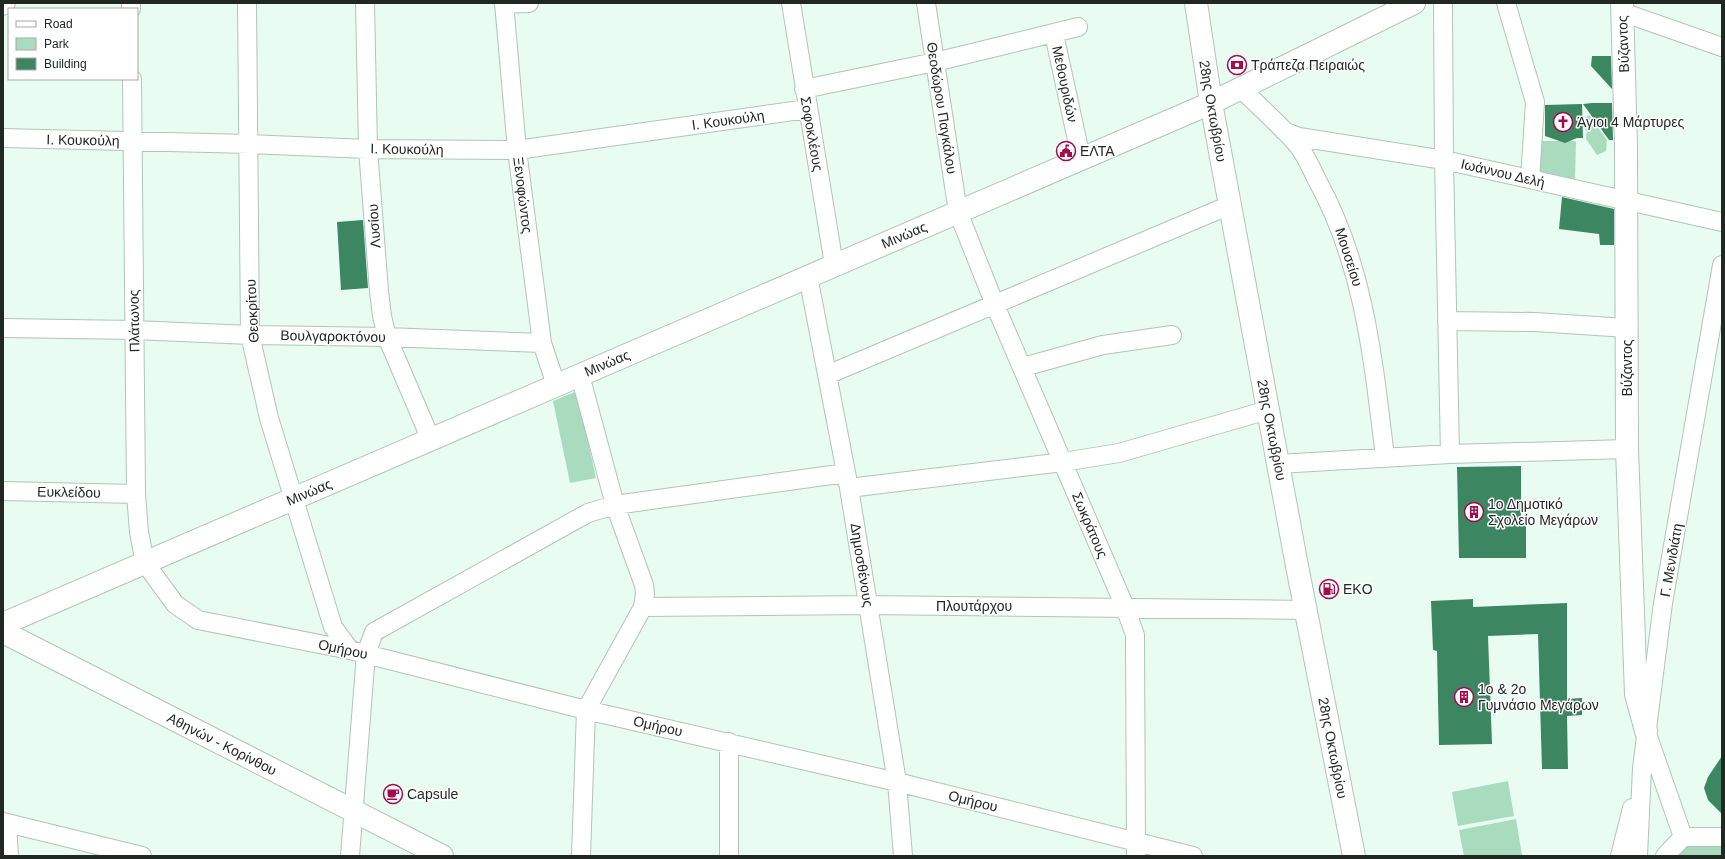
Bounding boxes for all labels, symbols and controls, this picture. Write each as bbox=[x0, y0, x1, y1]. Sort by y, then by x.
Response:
legend bbox=[8, 8, 138, 80]
street label: Βύζαντος bbox=[1614, 15, 1632, 73]
text: Road bbox=[44, 17, 73, 31]
text: Park bbox=[44, 37, 70, 51]
street label: Θεοδώρου Παγκάλου bbox=[924, 41, 960, 175]
street label: Μεθουριδών bbox=[1049, 44, 1081, 124]
bank icon: Τράπεζα Πειραιώς bbox=[1226, 54, 1248, 76]
text: Building bbox=[44, 57, 87, 71]
place label: Τράπεζα Πειραιώς bbox=[1251, 57, 1365, 73]
street label: 28ης Οκτωβρίου bbox=[1196, 59, 1230, 163]
street label: Σοφοκλέους bbox=[798, 95, 826, 173]
street label: Ι. Κουκούλη bbox=[691, 107, 765, 133]
church icon: Άγιοι 4 Μάρτυρες bbox=[1552, 111, 1574, 133]
place label: Άγιοι 4 Μάρτυρες bbox=[1577, 114, 1685, 130]
street label: Ι. Κουκούλη bbox=[46, 131, 120, 149]
street label: Ι. Κουκούλη bbox=[370, 140, 444, 158]
public building icon: ΕΛΤΑ bbox=[1055, 140, 1077, 162]
place label: ΕΛΤΑ bbox=[1080, 143, 1115, 159]
street label: Ξενοφώντος bbox=[510, 156, 536, 234]
street label: Ιωάννου Δελή bbox=[1459, 156, 1547, 190]
street label: Λυσίου bbox=[364, 203, 384, 249]
street label: Μινώας bbox=[879, 218, 929, 252]
street label: Μουσείου bbox=[1332, 226, 1366, 288]
street label: Θεοκρίτου bbox=[242, 279, 262, 343]
street label: Πλάτωνος bbox=[125, 289, 143, 353]
street label: Βουλγαροκτόνου bbox=[280, 327, 386, 345]
street label: Βύζαντος bbox=[1619, 339, 1635, 397]
street label: Μινώας bbox=[582, 346, 632, 380]
street label: 28ης Οκτωβρίου bbox=[1254, 378, 1290, 482]
street label: Μινώας bbox=[284, 475, 334, 509]
street label: Ευκλείδου bbox=[37, 483, 101, 501]
street label: Σωκράτους bbox=[1069, 490, 1111, 561]
place label: 1ο Δημοτικό Σχολείο Μεγάρων bbox=[1488, 496, 1598, 528]
building icon: 1ο Δημοτικό Σχολείο Μεγάρων bbox=[1463, 501, 1485, 523]
street label: Δημοσθένους bbox=[847, 522, 877, 608]
street label: Γ. Μενιδιάτη bbox=[1657, 522, 1685, 598]
fuel station icon: EKO bbox=[1318, 578, 1340, 600]
place label: EKO bbox=[1343, 581, 1373, 597]
street label: Πλουτάρχου bbox=[936, 598, 1012, 614]
street label: Ομήρου bbox=[317, 636, 369, 662]
place label: 1ο & 2ο Γυμνάσιο Μεγάρων bbox=[1478, 681, 1599, 713]
building icon: 1ο & 2ο Γυμνάσιο Μεγάρων bbox=[1453, 686, 1475, 708]
street label: 28ης Οκτωβρίου bbox=[1315, 696, 1351, 800]
street label: Αθηνών - Κορίνθου bbox=[165, 710, 279, 778]
street label: Ομήρου bbox=[632, 713, 684, 739]
cafe icon: Capsule bbox=[382, 783, 404, 805]
place label: Capsule bbox=[407, 786, 459, 802]
street label: Ομήρου bbox=[947, 787, 999, 815]

